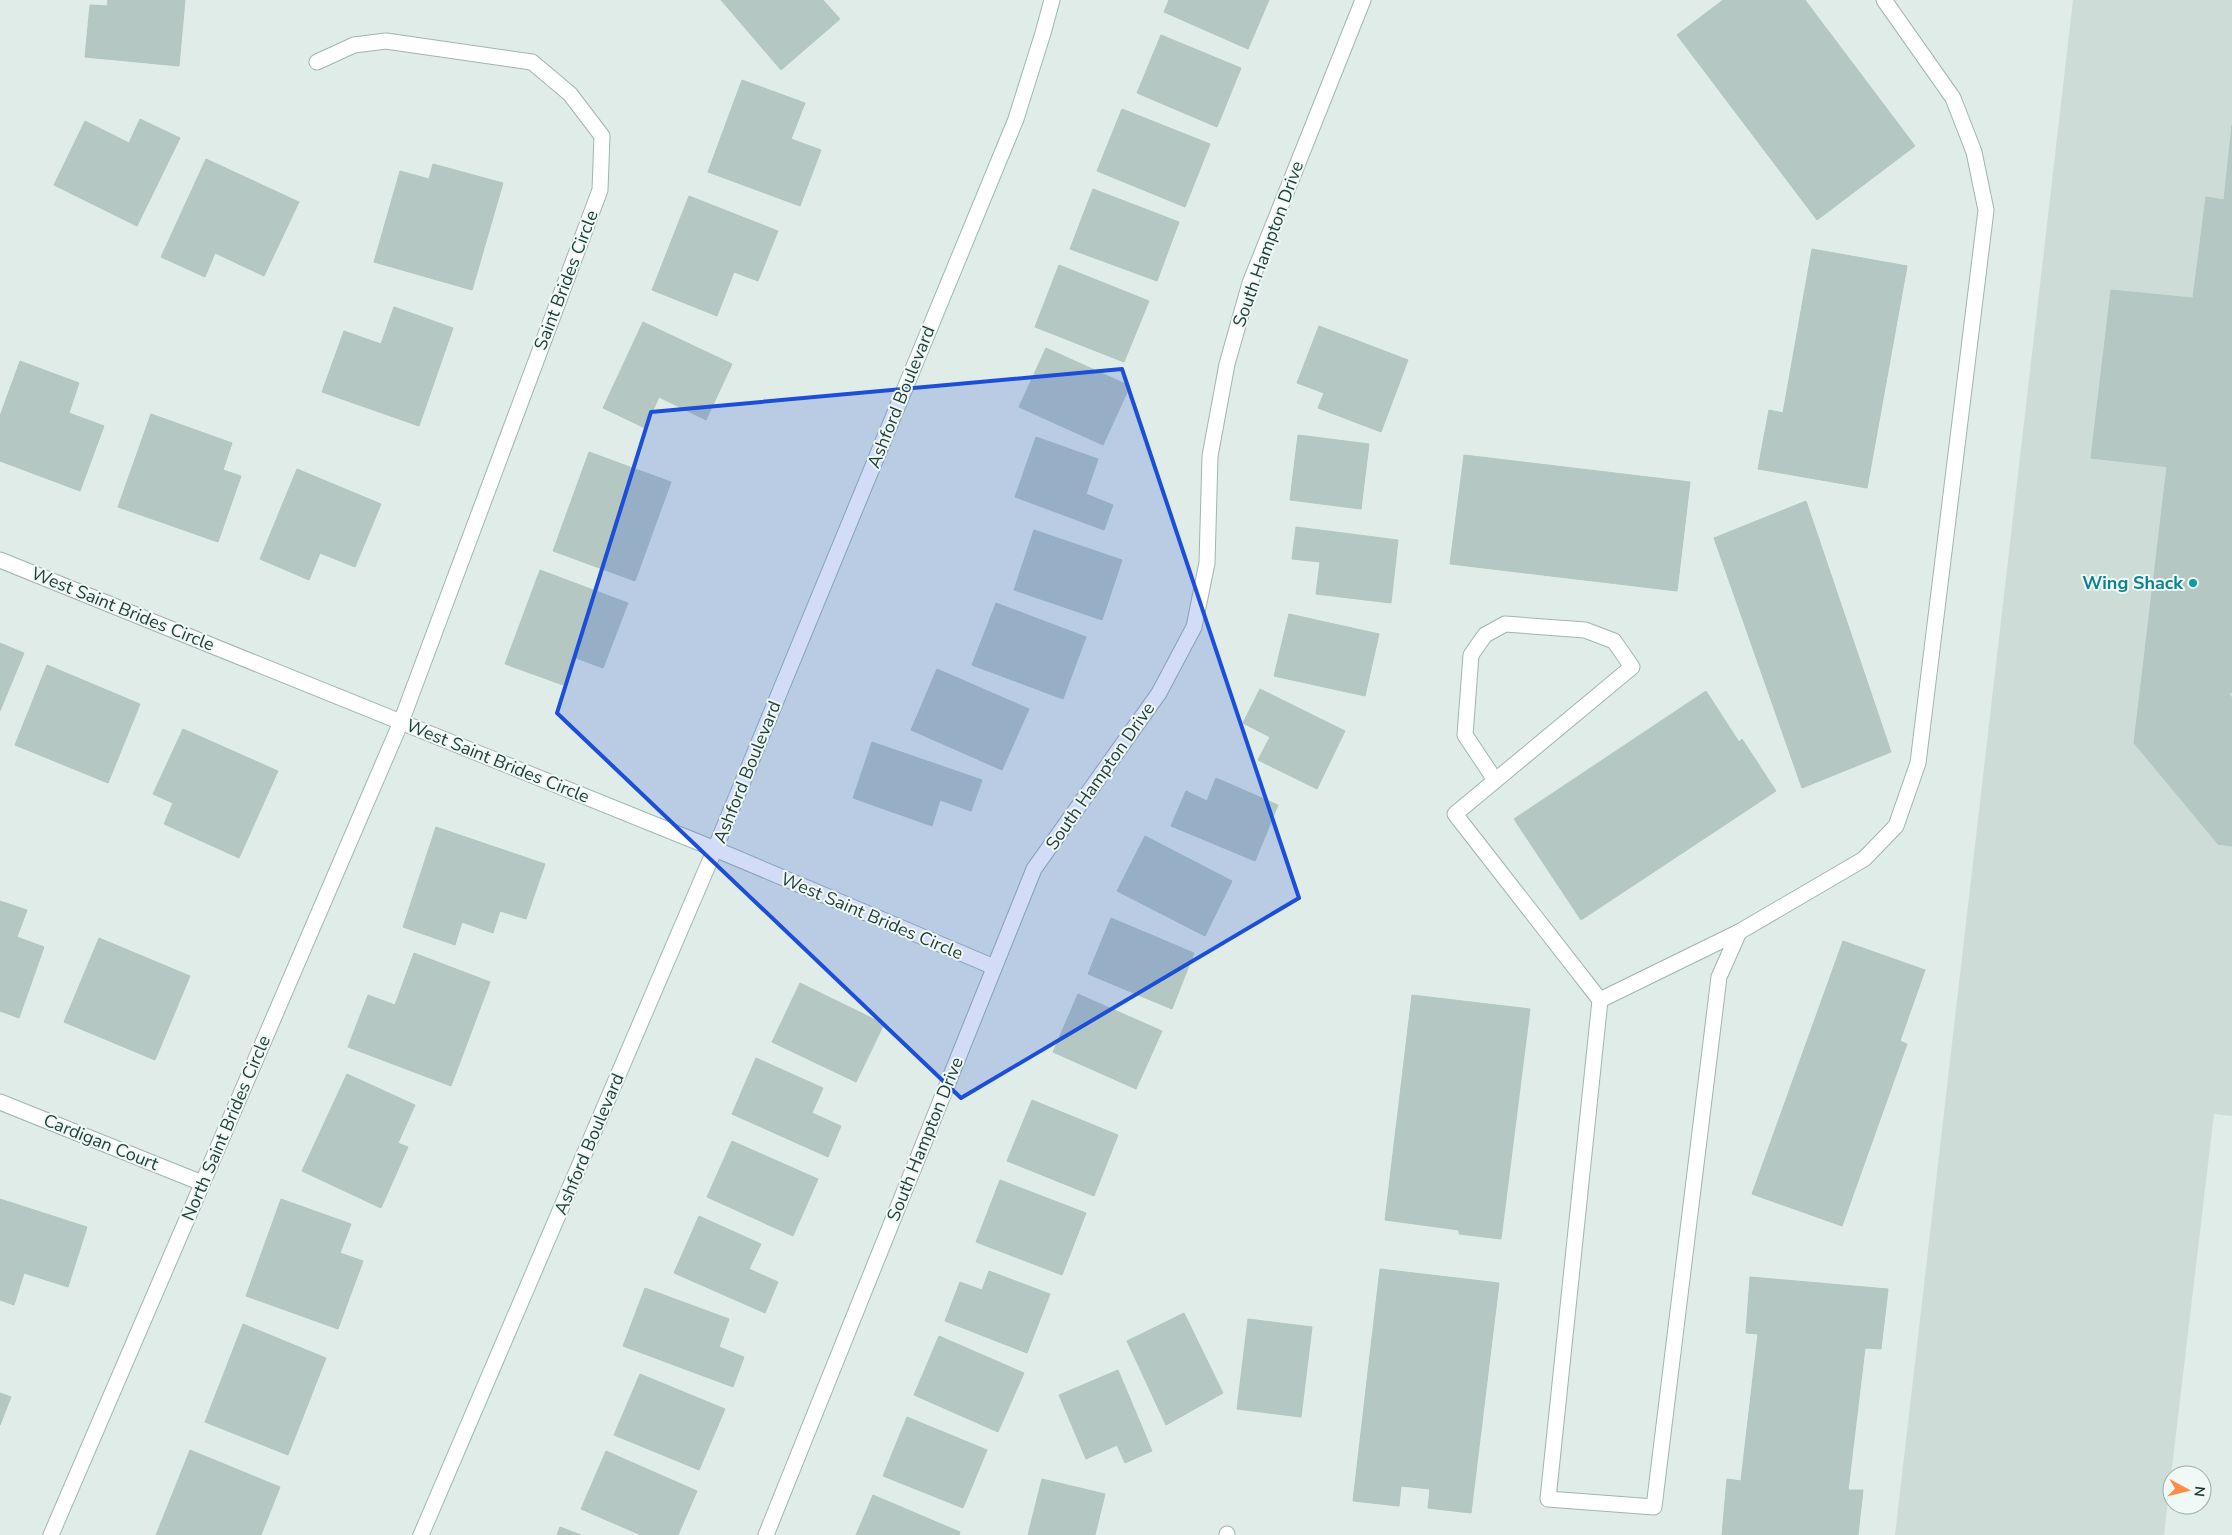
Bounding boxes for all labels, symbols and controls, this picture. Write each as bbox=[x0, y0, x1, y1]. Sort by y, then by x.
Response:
street label: South Hampton Drive bbox=[1227, 158, 1309, 330]
street label: Saint Brides Circle bbox=[528, 207, 604, 353]
street label: Ashford Boulevard bbox=[861, 322, 941, 472]
street label: West Saint Brides Circle bbox=[28, 561, 218, 657]
place label: Wing Shack bbox=[2082, 571, 2183, 595]
marker: Wing Shack bbox=[2187, 577, 2199, 589]
street label: Ashford Boulevard bbox=[707, 697, 787, 847]
street label: South Hampton Drive bbox=[1040, 697, 1160, 855]
street label: West Saint Brides Circle bbox=[403, 713, 593, 809]
street label: West Saint Brides Circle bbox=[777, 867, 967, 965]
street label: North Saint Brides Circle bbox=[176, 1032, 276, 1224]
street label: South Hampton Drive bbox=[881, 1053, 969, 1225]
street label: Ashford Boulevard bbox=[548, 1070, 630, 1218]
street label: Cardigan Court bbox=[40, 1108, 163, 1176]
north arrow bbox=[2162, 1465, 2212, 1515]
text: N bbox=[2189, 1485, 2209, 1498]

